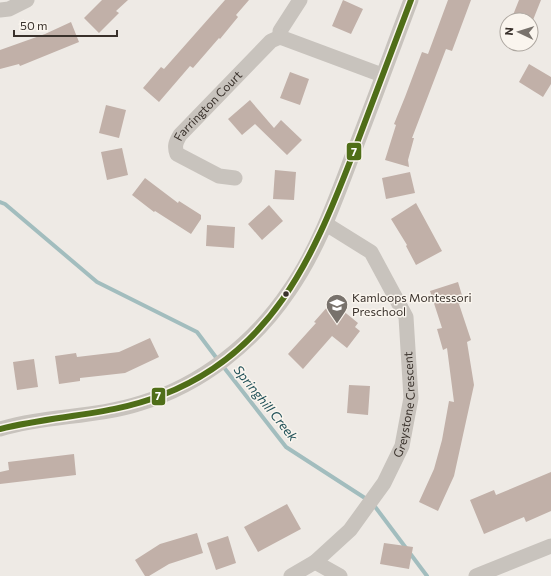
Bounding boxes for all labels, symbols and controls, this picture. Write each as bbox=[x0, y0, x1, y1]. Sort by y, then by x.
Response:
scale bar bbox=[14, 12, 117, 38]
north arrow bbox=[499, 12, 539, 52]
text: 50 m bbox=[20, 18, 48, 32]
text: N bbox=[502, 27, 515, 36]
street label: Farrington Court bbox=[170, 67, 244, 143]
line badge: 7 bbox=[346, 142, 362, 161]
text: 7 bbox=[351, 145, 357, 158]
unlabelled marker bbox=[281, 289, 291, 299]
place label: Kamloops Montessori Preschool bbox=[352, 290, 472, 318]
school or university icon: Kamloops Montessori Preschool bbox=[324, 292, 350, 325]
street label: Greystone Crescent bbox=[390, 351, 417, 460]
water label: Springhill Creek bbox=[231, 362, 302, 445]
line badge: 7 bbox=[151, 387, 166, 406]
text: 7 bbox=[155, 389, 161, 402]

